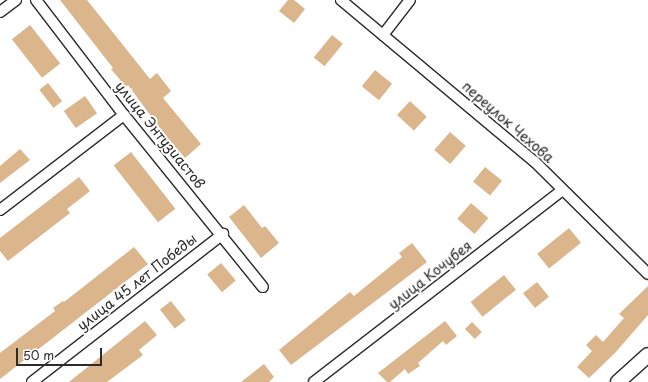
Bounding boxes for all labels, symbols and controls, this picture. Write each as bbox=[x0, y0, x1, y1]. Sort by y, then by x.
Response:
street label: переулок Чехова bbox=[458, 77, 558, 167]
street label: улица Энтузиастов bbox=[112, 78, 208, 192]
street label: улица 45 лет Победы bbox=[74, 230, 200, 334]
street label: улица Кочубея bbox=[385, 237, 475, 313]
scale bar bbox=[18, 340, 104, 366]
text: 50 m bbox=[23, 346, 54, 364]

